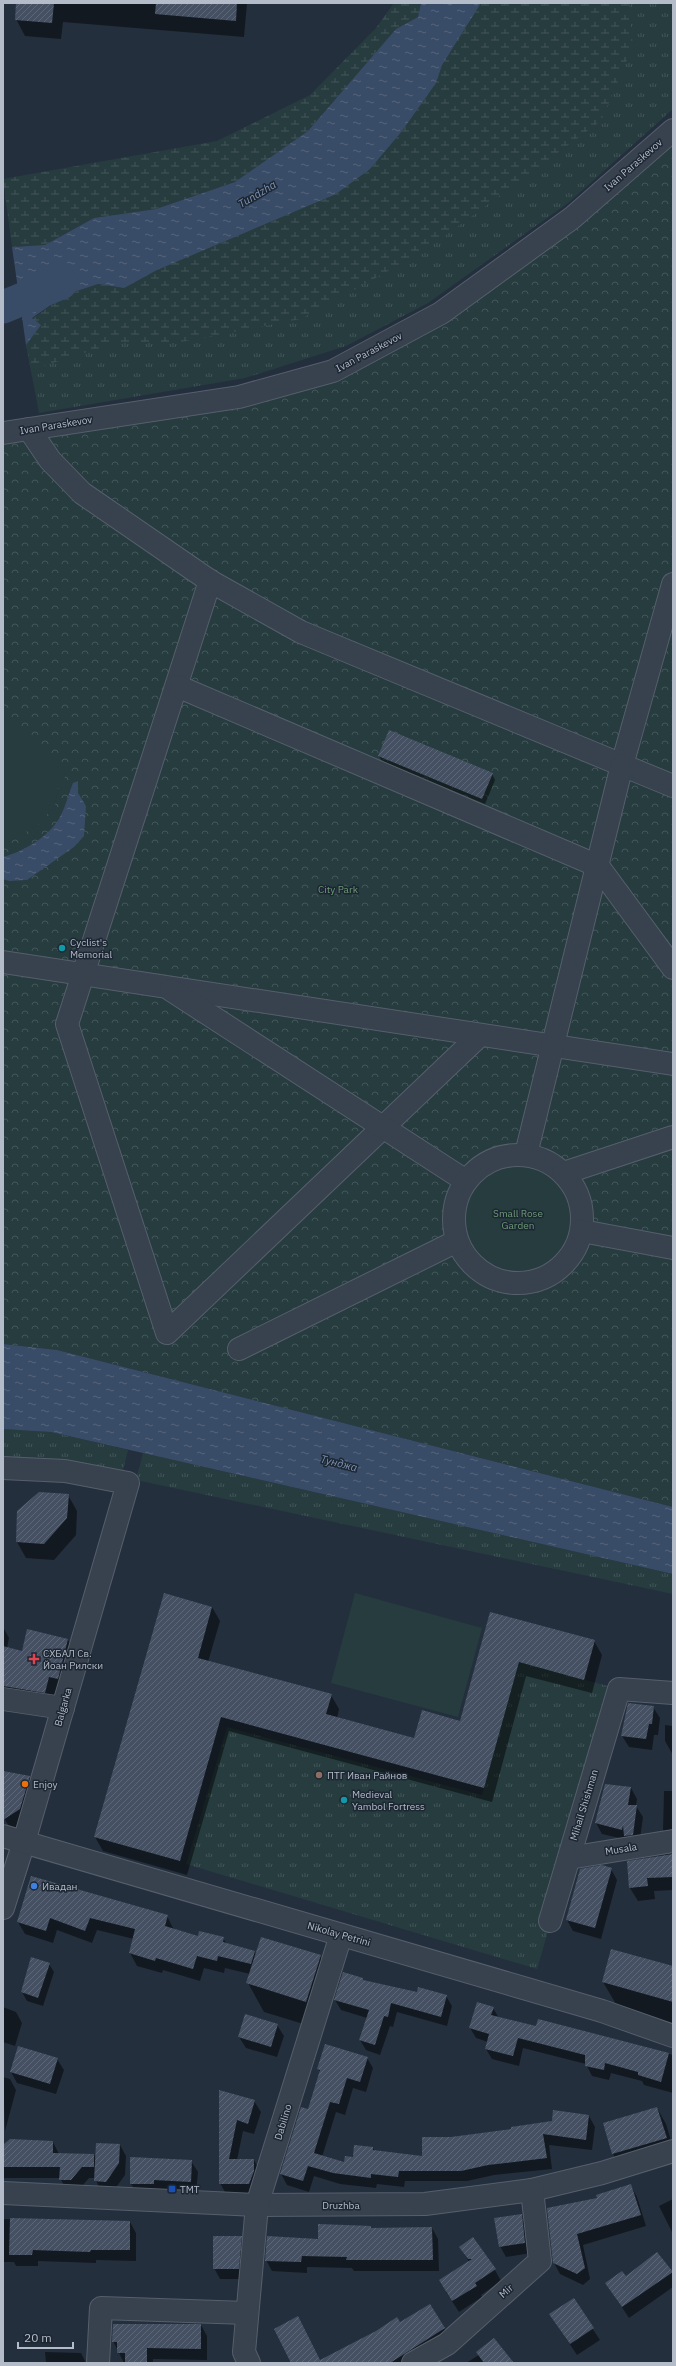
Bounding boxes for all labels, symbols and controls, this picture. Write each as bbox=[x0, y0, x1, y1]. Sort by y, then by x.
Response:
street label: Ivan Paraskevov bbox=[601, 136, 665, 194]
water label: Tundzha bbox=[235, 177, 279, 211]
street label: Ivan Paraskevov bbox=[334, 329, 404, 375]
street label: Ivan Paraskevov bbox=[19, 413, 93, 437]
park label: City Park bbox=[318, 883, 359, 896]
place label: Cyclist's Memorial bbox=[70, 936, 112, 961]
marker: Cyclist's Memorial bbox=[57, 943, 67, 953]
park label: Small Rose Garden bbox=[493, 1207, 543, 1232]
water label: Тунджа bbox=[319, 1452, 359, 1474]
place label: СХБАЛ Св. Йоан Рилски bbox=[43, 1647, 103, 1672]
marker: СХБАЛ Св. Йоан Рилски bbox=[28, 1653, 40, 1665]
street label: Balgarka bbox=[51, 1686, 75, 1728]
street label: Mihail Shishman bbox=[567, 1768, 601, 1842]
place label: ПТГ Иван Райнов bbox=[327, 1769, 407, 1782]
marker: ПТГ Иван Райнов bbox=[314, 1770, 324, 1780]
place label: Enjoy bbox=[33, 1778, 58, 1791]
marker: Enjoy bbox=[20, 1779, 30, 1789]
place label: Medieval Yambol Fortress bbox=[352, 1788, 425, 1813]
marker: Medieval Yambol Fortress bbox=[339, 1795, 349, 1805]
street label: Musala bbox=[604, 1840, 639, 1858]
place label: Ивадан bbox=[42, 1880, 77, 1893]
marker: Ивадан bbox=[29, 1881, 39, 1891]
street label: Nikolay Petrini bbox=[306, 1919, 372, 1949]
street label: Dabilino bbox=[271, 2102, 295, 2142]
place label: ТМТ bbox=[180, 2183, 200, 2196]
marker: ТМТ bbox=[167, 2184, 177, 2194]
street label: Druzhba bbox=[322, 2199, 360, 2212]
street label: Mir bbox=[496, 2281, 516, 2301]
scale bar bbox=[18, 2324, 73, 2350]
text: 20 m bbox=[24, 2330, 52, 2345]

